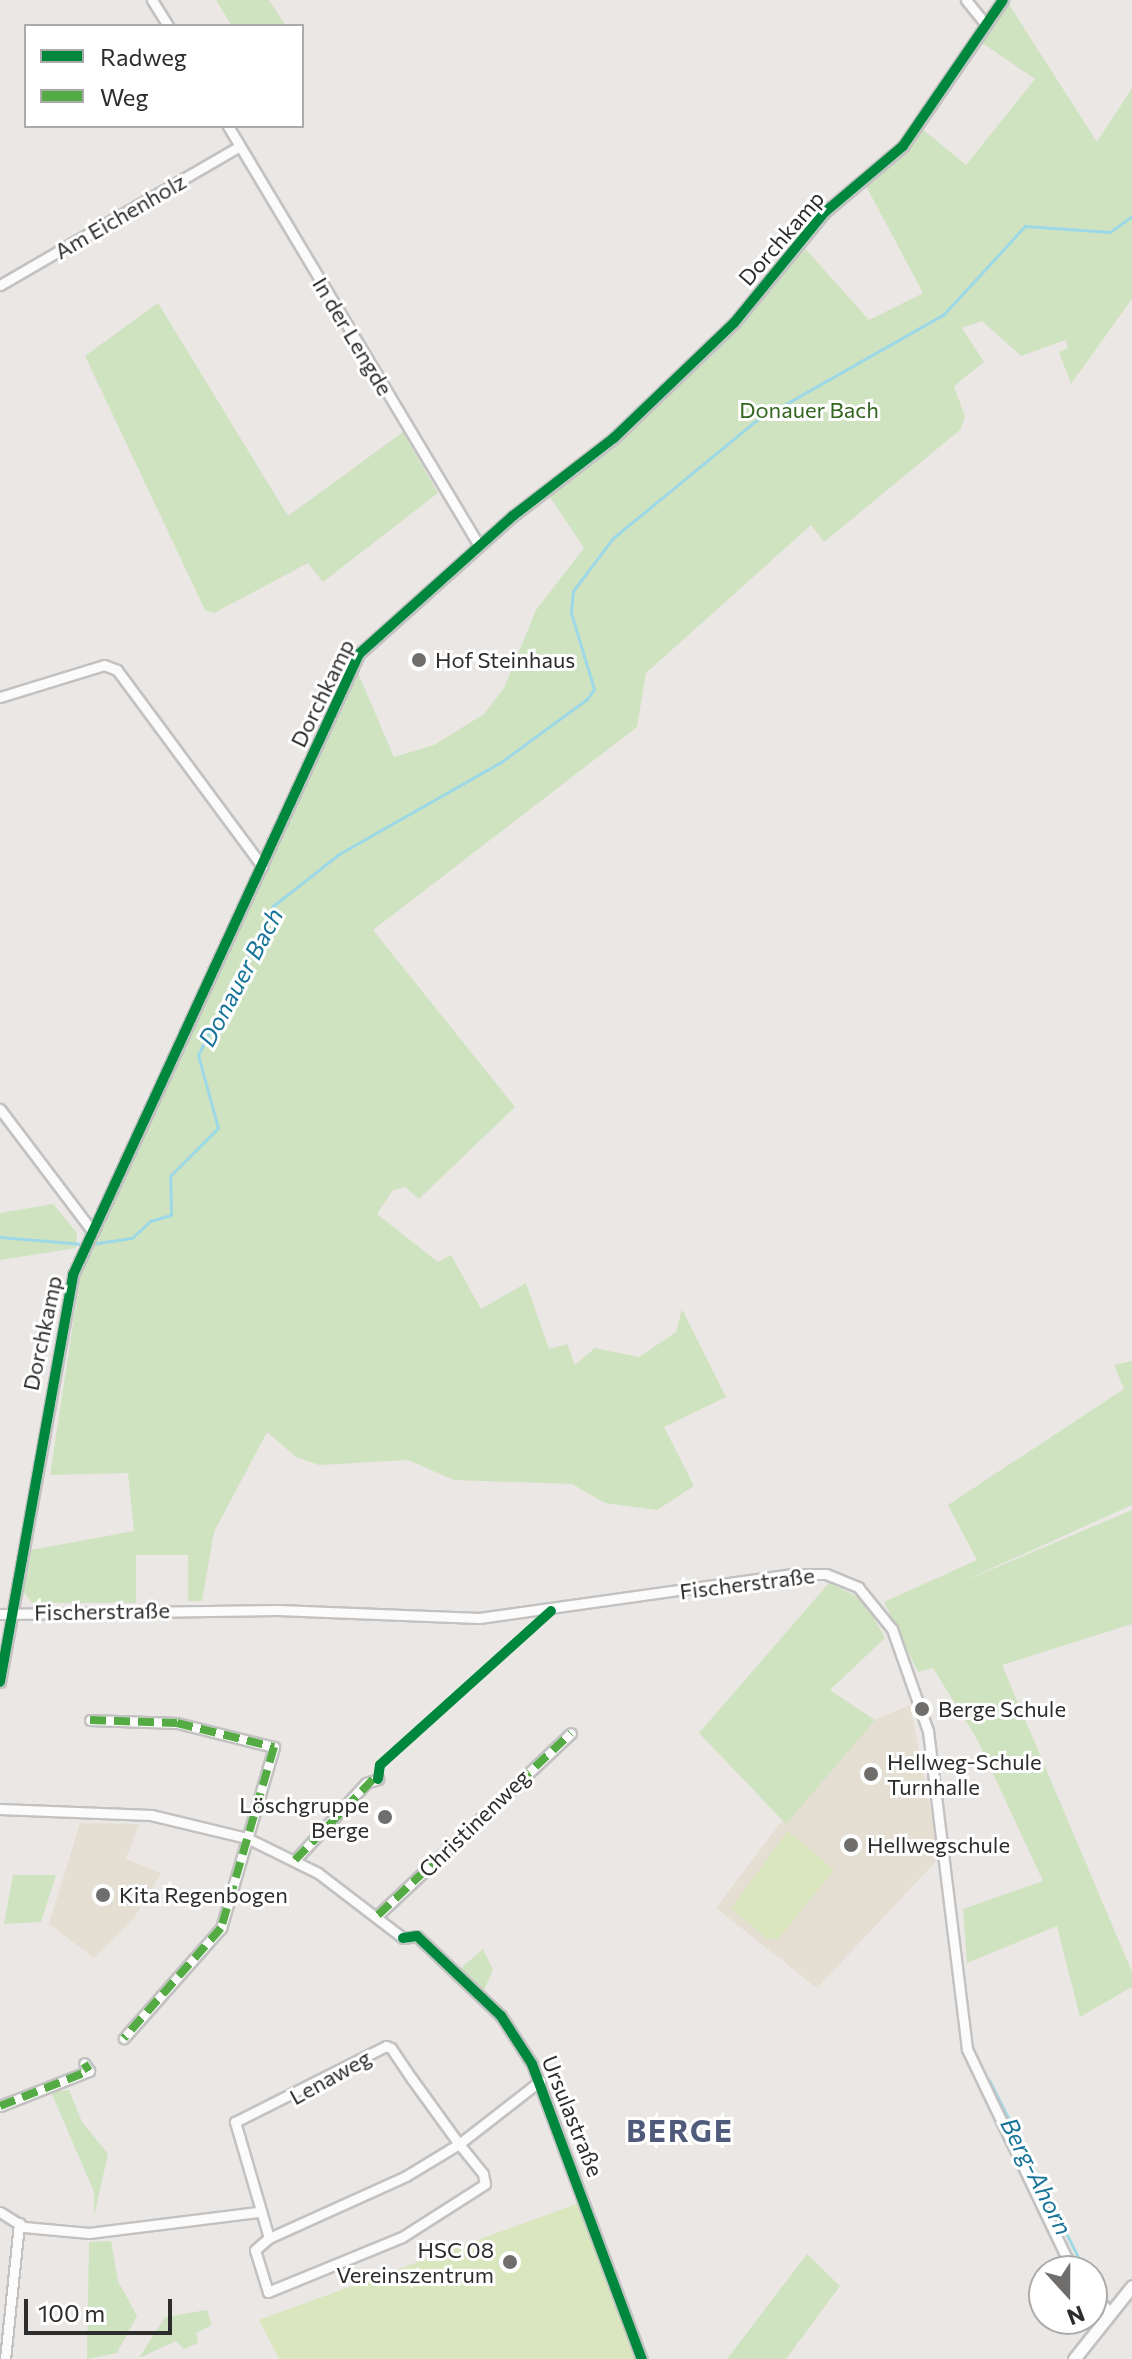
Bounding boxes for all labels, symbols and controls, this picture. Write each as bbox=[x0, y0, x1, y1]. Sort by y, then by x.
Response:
legend bbox=[24, 24, 304, 128]
text: Radweg bbox=[100, 42, 187, 71]
text: Weg bbox=[100, 82, 148, 111]
street label: Am Eichenholz bbox=[50, 168, 190, 264]
street label: Dorchkamp bbox=[733, 185, 829, 291]
street label: In der Lengde bbox=[307, 272, 399, 400]
park label: Donauer Bach bbox=[739, 397, 879, 423]
street label: Dorchkamp bbox=[285, 635, 359, 751]
place label: Hof Steinhaus bbox=[435, 647, 575, 673]
marker: Hof Steinhaus bbox=[410, 651, 428, 669]
water label: Donauer Bach bbox=[192, 903, 288, 1051]
street label: Dorchkamp bbox=[17, 1273, 67, 1393]
street label: Fischerstraße bbox=[678, 1562, 816, 1604]
street label: Fischerstraße bbox=[34, 1597, 170, 1625]
place label: Berge Schule bbox=[938, 1696, 1066, 1722]
marker: Berge Schule bbox=[913, 1700, 931, 1718]
place label: Hellweg-Schule Turnhalle bbox=[887, 1748, 1042, 1800]
street label: Christinenweg bbox=[413, 1763, 535, 1883]
marker: Hellweg-Schule Turnhalle bbox=[862, 1765, 880, 1783]
place label: Löschgruppe Berge bbox=[239, 1791, 369, 1842]
marker: Löschgruppe Berge bbox=[376, 1808, 394, 1826]
place label: Hellwegschule bbox=[867, 1832, 1010, 1858]
marker: Hellwegschule bbox=[842, 1836, 860, 1854]
place label: Kita Regenbogen bbox=[119, 1882, 288, 1908]
marker: Kita Regenbogen bbox=[94, 1886, 112, 1904]
street label: Lenaweg bbox=[285, 2044, 375, 2110]
street label: Ursulastraße bbox=[537, 2052, 609, 2180]
district label: BERGE bbox=[626, 2112, 734, 2148]
water label: Berg-Ahorn bbox=[995, 2112, 1079, 2240]
place label: HSC 08 Vereinszentrum bbox=[336, 2236, 494, 2288]
marker: HSC 08 Vereinszentrum bbox=[501, 2253, 519, 2271]
north arrow bbox=[1028, 2255, 1108, 2335]
scale bar bbox=[28, 2283, 176, 2333]
text: 100 m bbox=[38, 2298, 105, 2327]
text: N bbox=[1064, 2300, 1089, 2332]

